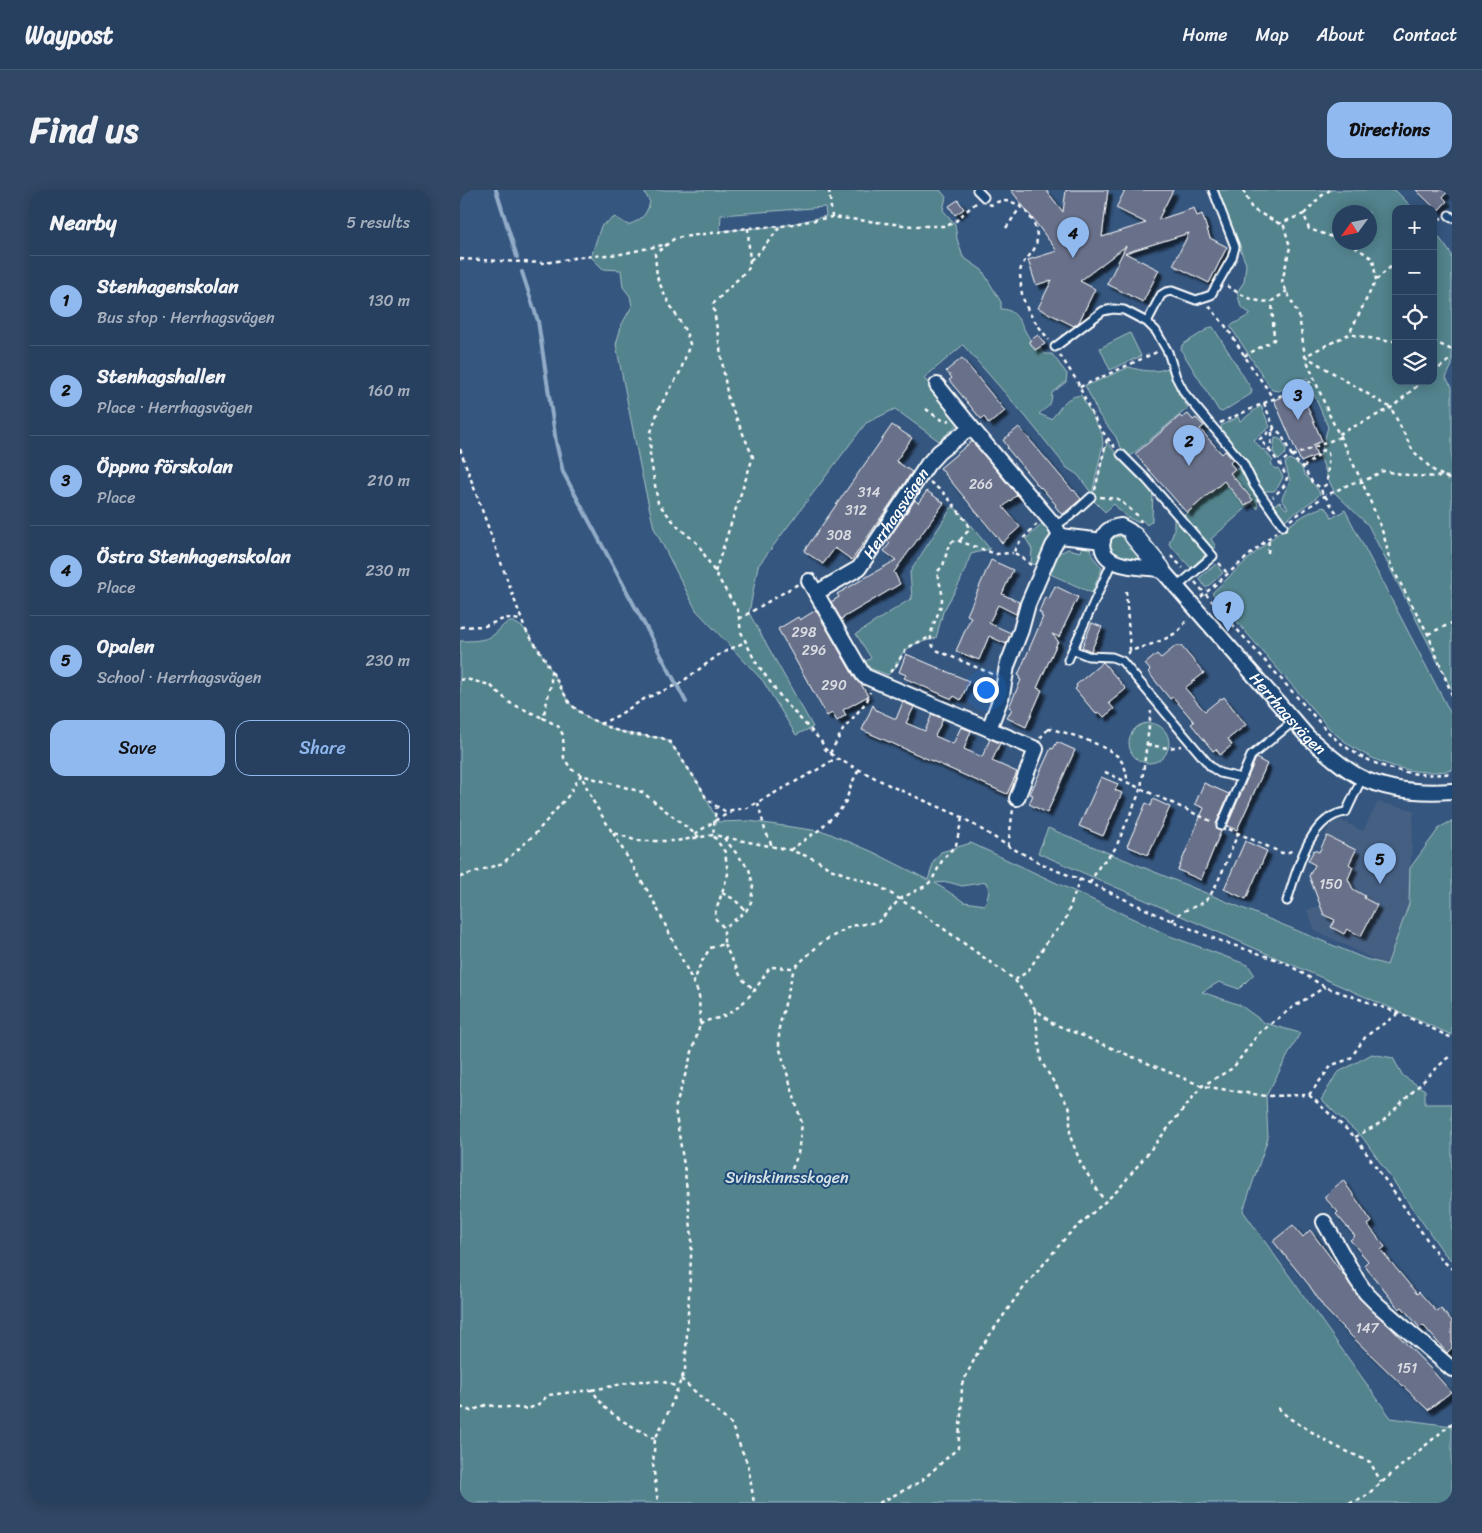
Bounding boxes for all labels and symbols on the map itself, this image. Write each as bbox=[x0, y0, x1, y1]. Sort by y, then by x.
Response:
north arrow bbox=[1332, 205, 1377, 250]
pin: 4 bbox=[1057, 217, 1089, 258]
pin: 3 bbox=[1282, 379, 1314, 420]
pin: 2 bbox=[1173, 425, 1205, 466]
street label: Herrhagsvägen bbox=[854, 461, 937, 565]
house number: 266 bbox=[969, 472, 993, 497]
house number: 314 bbox=[858, 480, 880, 505]
house number: 312 bbox=[845, 498, 867, 523]
house number: 308 bbox=[827, 523, 852, 548]
pin: 1 bbox=[1212, 591, 1244, 632]
house number: 298 bbox=[791, 620, 817, 645]
house number: 296 bbox=[802, 638, 826, 663]
street label: Herrhagsvägen bbox=[1242, 665, 1334, 762]
house number: 290 bbox=[821, 673, 847, 698]
your location bbox=[973, 677, 999, 703]
pin: 5 bbox=[1364, 843, 1396, 884]
house number: 150 bbox=[1319, 872, 1343, 897]
park label: Svinskinnsskogen bbox=[725, 1163, 849, 1192]
house number: 147 bbox=[1356, 1316, 1379, 1341]
house number: 151 bbox=[1397, 1356, 1417, 1381]

